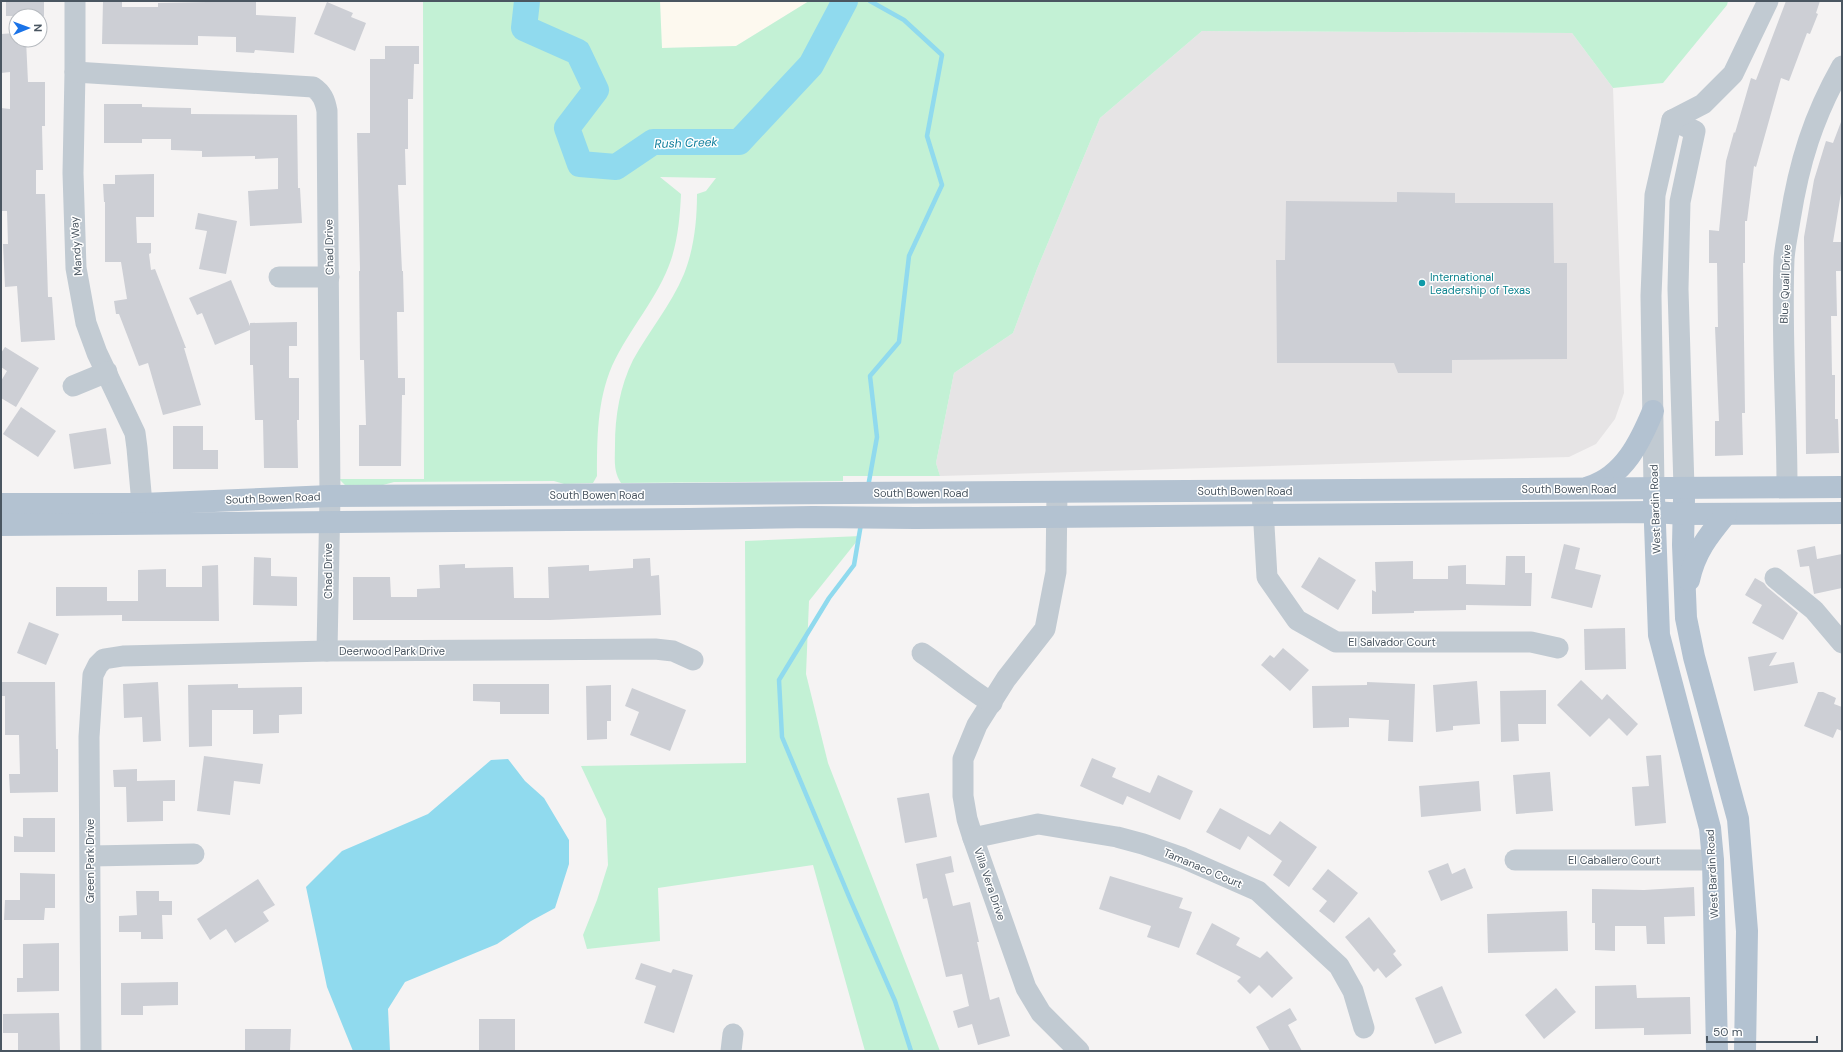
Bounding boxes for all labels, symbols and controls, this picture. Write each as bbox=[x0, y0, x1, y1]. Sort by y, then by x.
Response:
north arrow bbox=[8, 8, 48, 48]
text: N bbox=[31, 24, 45, 32]
water label: Rush Creek bbox=[654, 134, 719, 152]
street label: Mandy Way bbox=[67, 216, 85, 276]
street label: Chad Drive bbox=[322, 219, 336, 275]
street label: Blue Quail Drive bbox=[1777, 244, 1793, 324]
place label: International Leadership of Texas bbox=[1430, 270, 1531, 297]
marker: International Leadership of Texas bbox=[1417, 278, 1427, 288]
street label: West Bardin Road bbox=[1646, 464, 1664, 554]
street label: South Bowen Road bbox=[1522, 482, 1617, 496]
street label: South Bowen Road bbox=[1198, 484, 1293, 498]
street label: South Bowen Road bbox=[874, 486, 969, 500]
street label: South Bowen Road bbox=[550, 488, 645, 502]
street label: South Bowen Road bbox=[225, 489, 321, 507]
street label: Chad Drive bbox=[321, 543, 335, 599]
street label: El Salvador Court bbox=[1348, 635, 1436, 649]
street label: Deerwood Park Drive bbox=[339, 644, 445, 658]
street label: Green Park Drive bbox=[83, 819, 97, 903]
street label: West Bardin Road bbox=[1703, 829, 1721, 919]
street label: Tamanaco Court bbox=[1161, 845, 1245, 891]
street label: Villa Vera Drive bbox=[971, 846, 1009, 922]
street label: El Caballero Court bbox=[1568, 853, 1660, 867]
scale bar bbox=[1707, 1018, 1817, 1044]
text: 50 m bbox=[1713, 1024, 1742, 1040]

